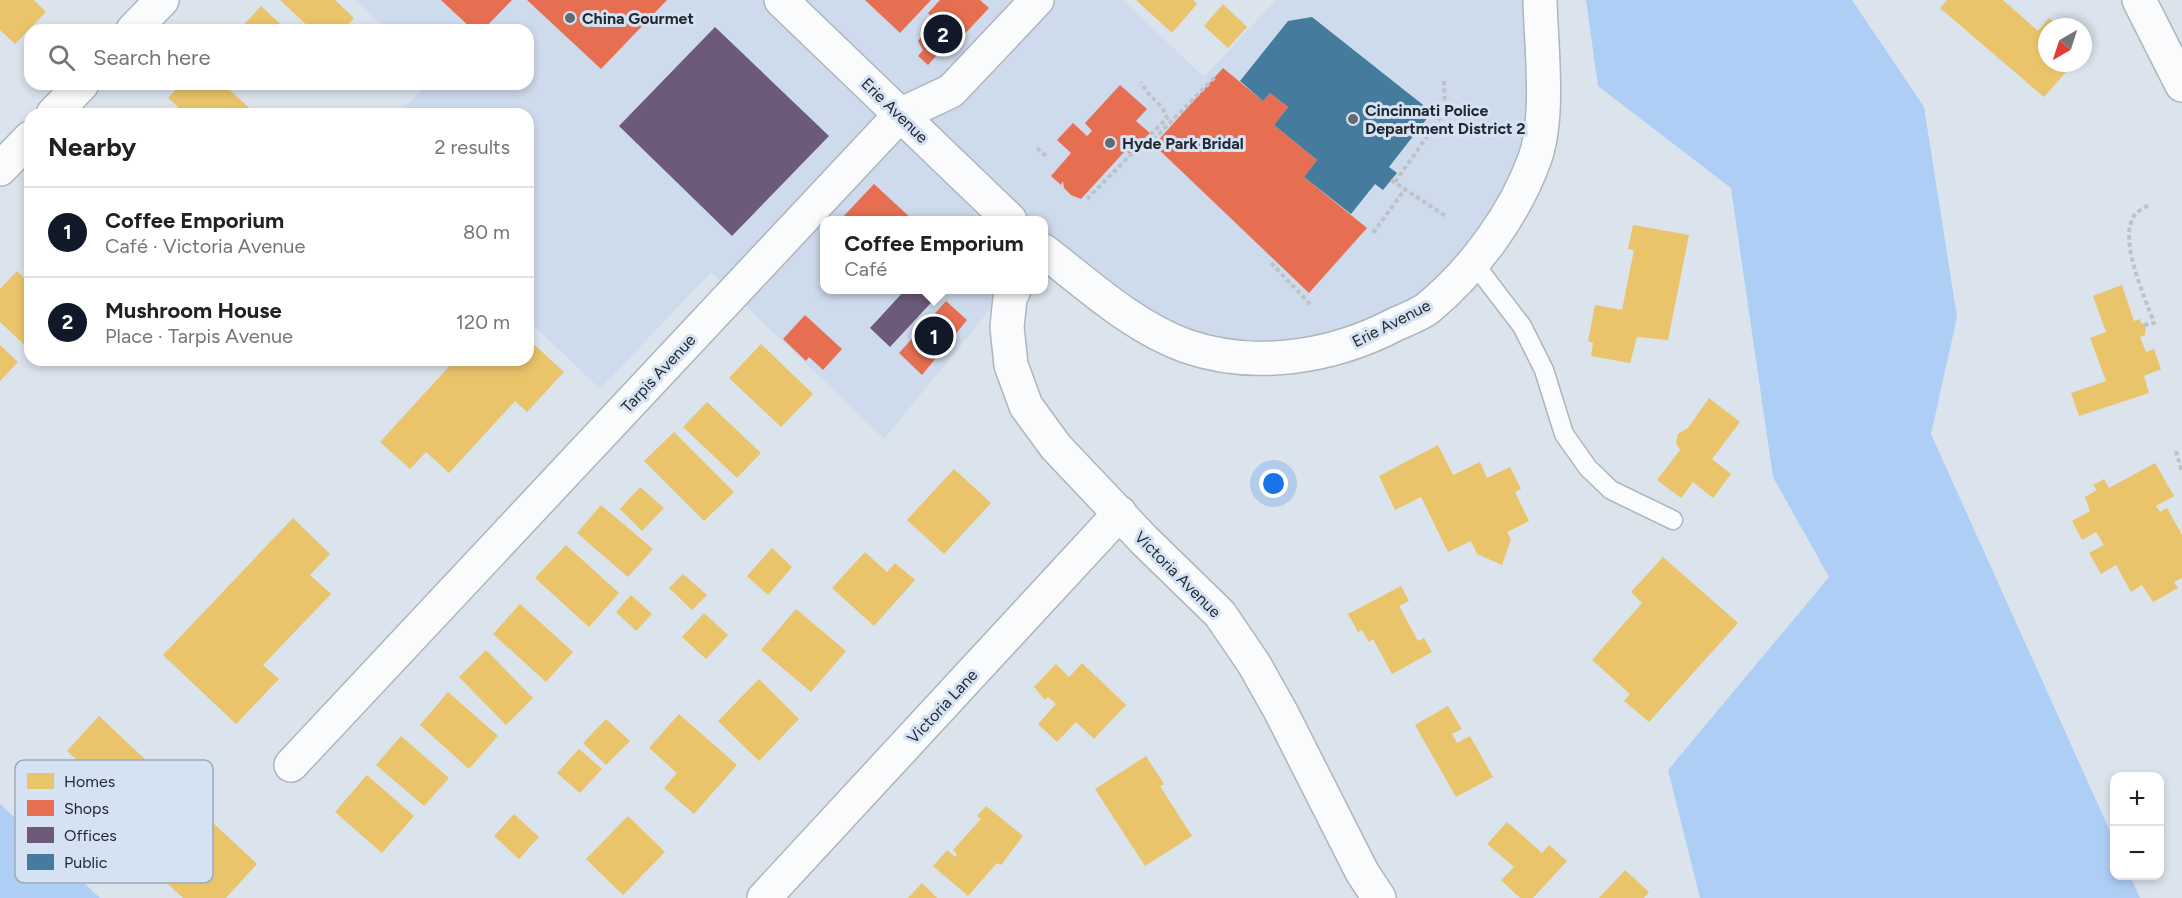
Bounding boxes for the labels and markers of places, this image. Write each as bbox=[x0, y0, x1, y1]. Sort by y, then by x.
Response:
place label: China Gourmet bbox=[582, 9, 694, 28]
marker: China Gourmet bbox=[563, 11, 577, 25]
pin: 2 bbox=[924, 12, 962, 57]
place label: Cincinnati Police Department District 2 bbox=[1365, 101, 1526, 138]
marker: Cincinnati Police Department District 2 bbox=[1346, 112, 1360, 126]
place label: Hyde Park Bridal bbox=[1122, 134, 1244, 153]
marker: Hyde Park Bridal bbox=[1103, 136, 1117, 150]
pin: 1 bbox=[914, 314, 954, 358]

